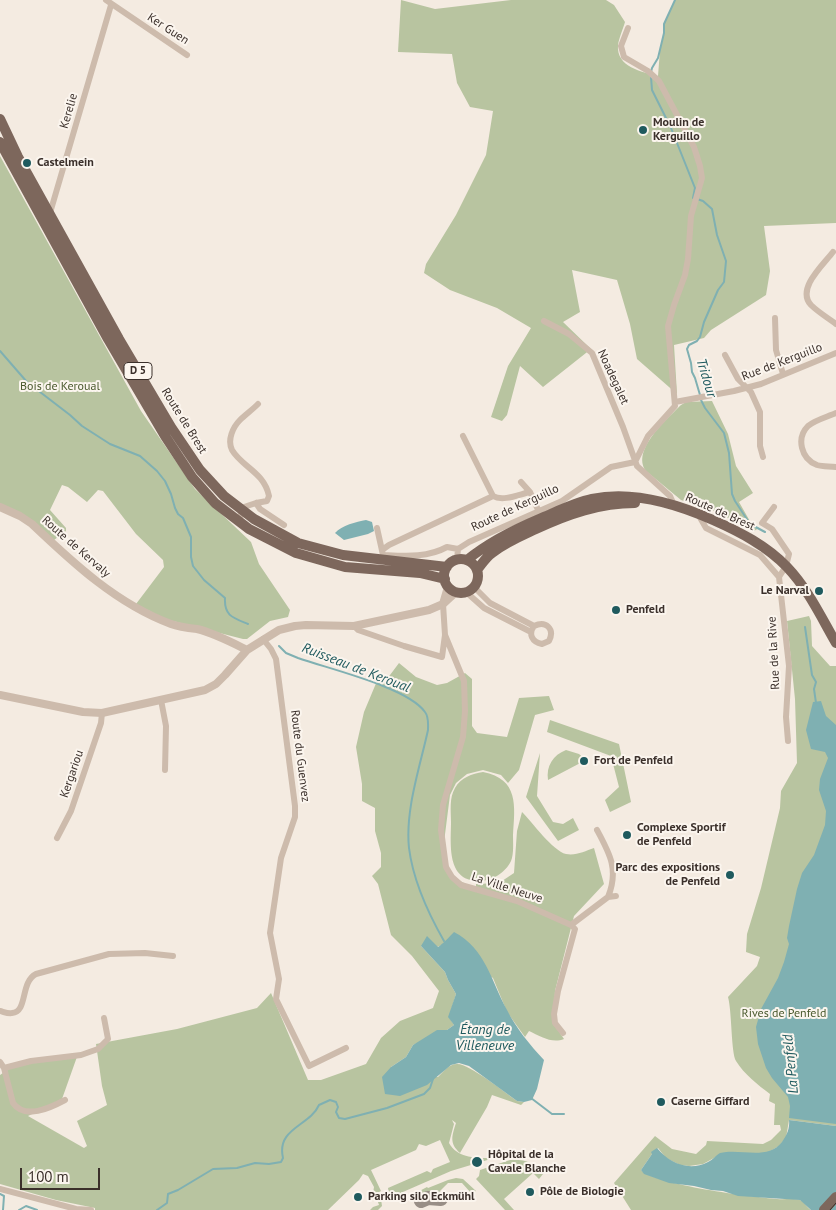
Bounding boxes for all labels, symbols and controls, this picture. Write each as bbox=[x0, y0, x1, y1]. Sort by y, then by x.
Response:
street label: Ker Guen bbox=[145, 10, 191, 48]
street label: Kerelie bbox=[57, 92, 81, 130]
place label: Moulin de Kerguillo bbox=[653, 116, 704, 144]
marker: Moulin de Kerguillo bbox=[637, 124, 649, 136]
place label: Castelmein bbox=[37, 156, 94, 170]
marker: Castelmein bbox=[21, 157, 33, 169]
street label: Rue de Kerguillo bbox=[740, 340, 824, 384]
street label: Noadegalet bbox=[594, 347, 632, 407]
water label: Tridour bbox=[692, 356, 720, 400]
road number: D 5 bbox=[124, 362, 152, 380]
park label: Bois de Keroual bbox=[20, 380, 100, 394]
street label: Route de Brest bbox=[158, 385, 210, 457]
street label: Route de Kerguillo bbox=[469, 481, 561, 535]
street label: Route de Brest bbox=[683, 490, 757, 534]
street label: Route de Kervaly bbox=[39, 513, 113, 581]
place label: Le Narval bbox=[761, 584, 809, 598]
marker: Le Narval bbox=[813, 585, 825, 597]
place label: Penfeld bbox=[626, 603, 665, 617]
marker: Penfeld bbox=[610, 604, 622, 616]
street label: Rue de la Rive bbox=[765, 616, 783, 690]
water label: Ruisseau de Keroual bbox=[300, 640, 412, 696]
street label: Route du Guenvez bbox=[287, 709, 313, 803]
street label: Kergariou bbox=[57, 748, 87, 800]
place label: Fort de Penfeld bbox=[594, 754, 673, 768]
marker: Fort de Penfeld bbox=[578, 755, 590, 767]
place label: Complexe Sportif de Penfeld bbox=[637, 821, 725, 849]
marker: Complexe Sportif de Penfeld bbox=[621, 829, 633, 841]
place label: Parc des expositions de Penfeld bbox=[616, 861, 720, 889]
marker: Parc des expositions de Penfeld bbox=[724, 869, 736, 881]
street label: La Ville Neuve bbox=[470, 870, 544, 906]
park label: Rives de Penfeld bbox=[742, 1007, 826, 1021]
water label: Étang de Villeneuve bbox=[456, 1022, 514, 1054]
water label: La Penfeld bbox=[780, 1034, 802, 1094]
place label: Caserne Giffard bbox=[671, 1095, 749, 1109]
marker: Caserne Giffard bbox=[655, 1096, 667, 1108]
place label: Hôpital de la Cavale Blanche bbox=[488, 1148, 566, 1176]
marker: Hôpital de la Cavale Blanche bbox=[470, 1155, 484, 1169]
scale bar bbox=[22, 1158, 102, 1190]
text: 100 m bbox=[28, 1167, 69, 1186]
place label: Pôle de Biologie bbox=[540, 1185, 624, 1199]
marker: Pôle de Biologie bbox=[524, 1186, 536, 1198]
place label: Parking silo Eckmühl bbox=[368, 1190, 475, 1204]
marker: Parking silo Eckmühl bbox=[352, 1191, 364, 1203]

